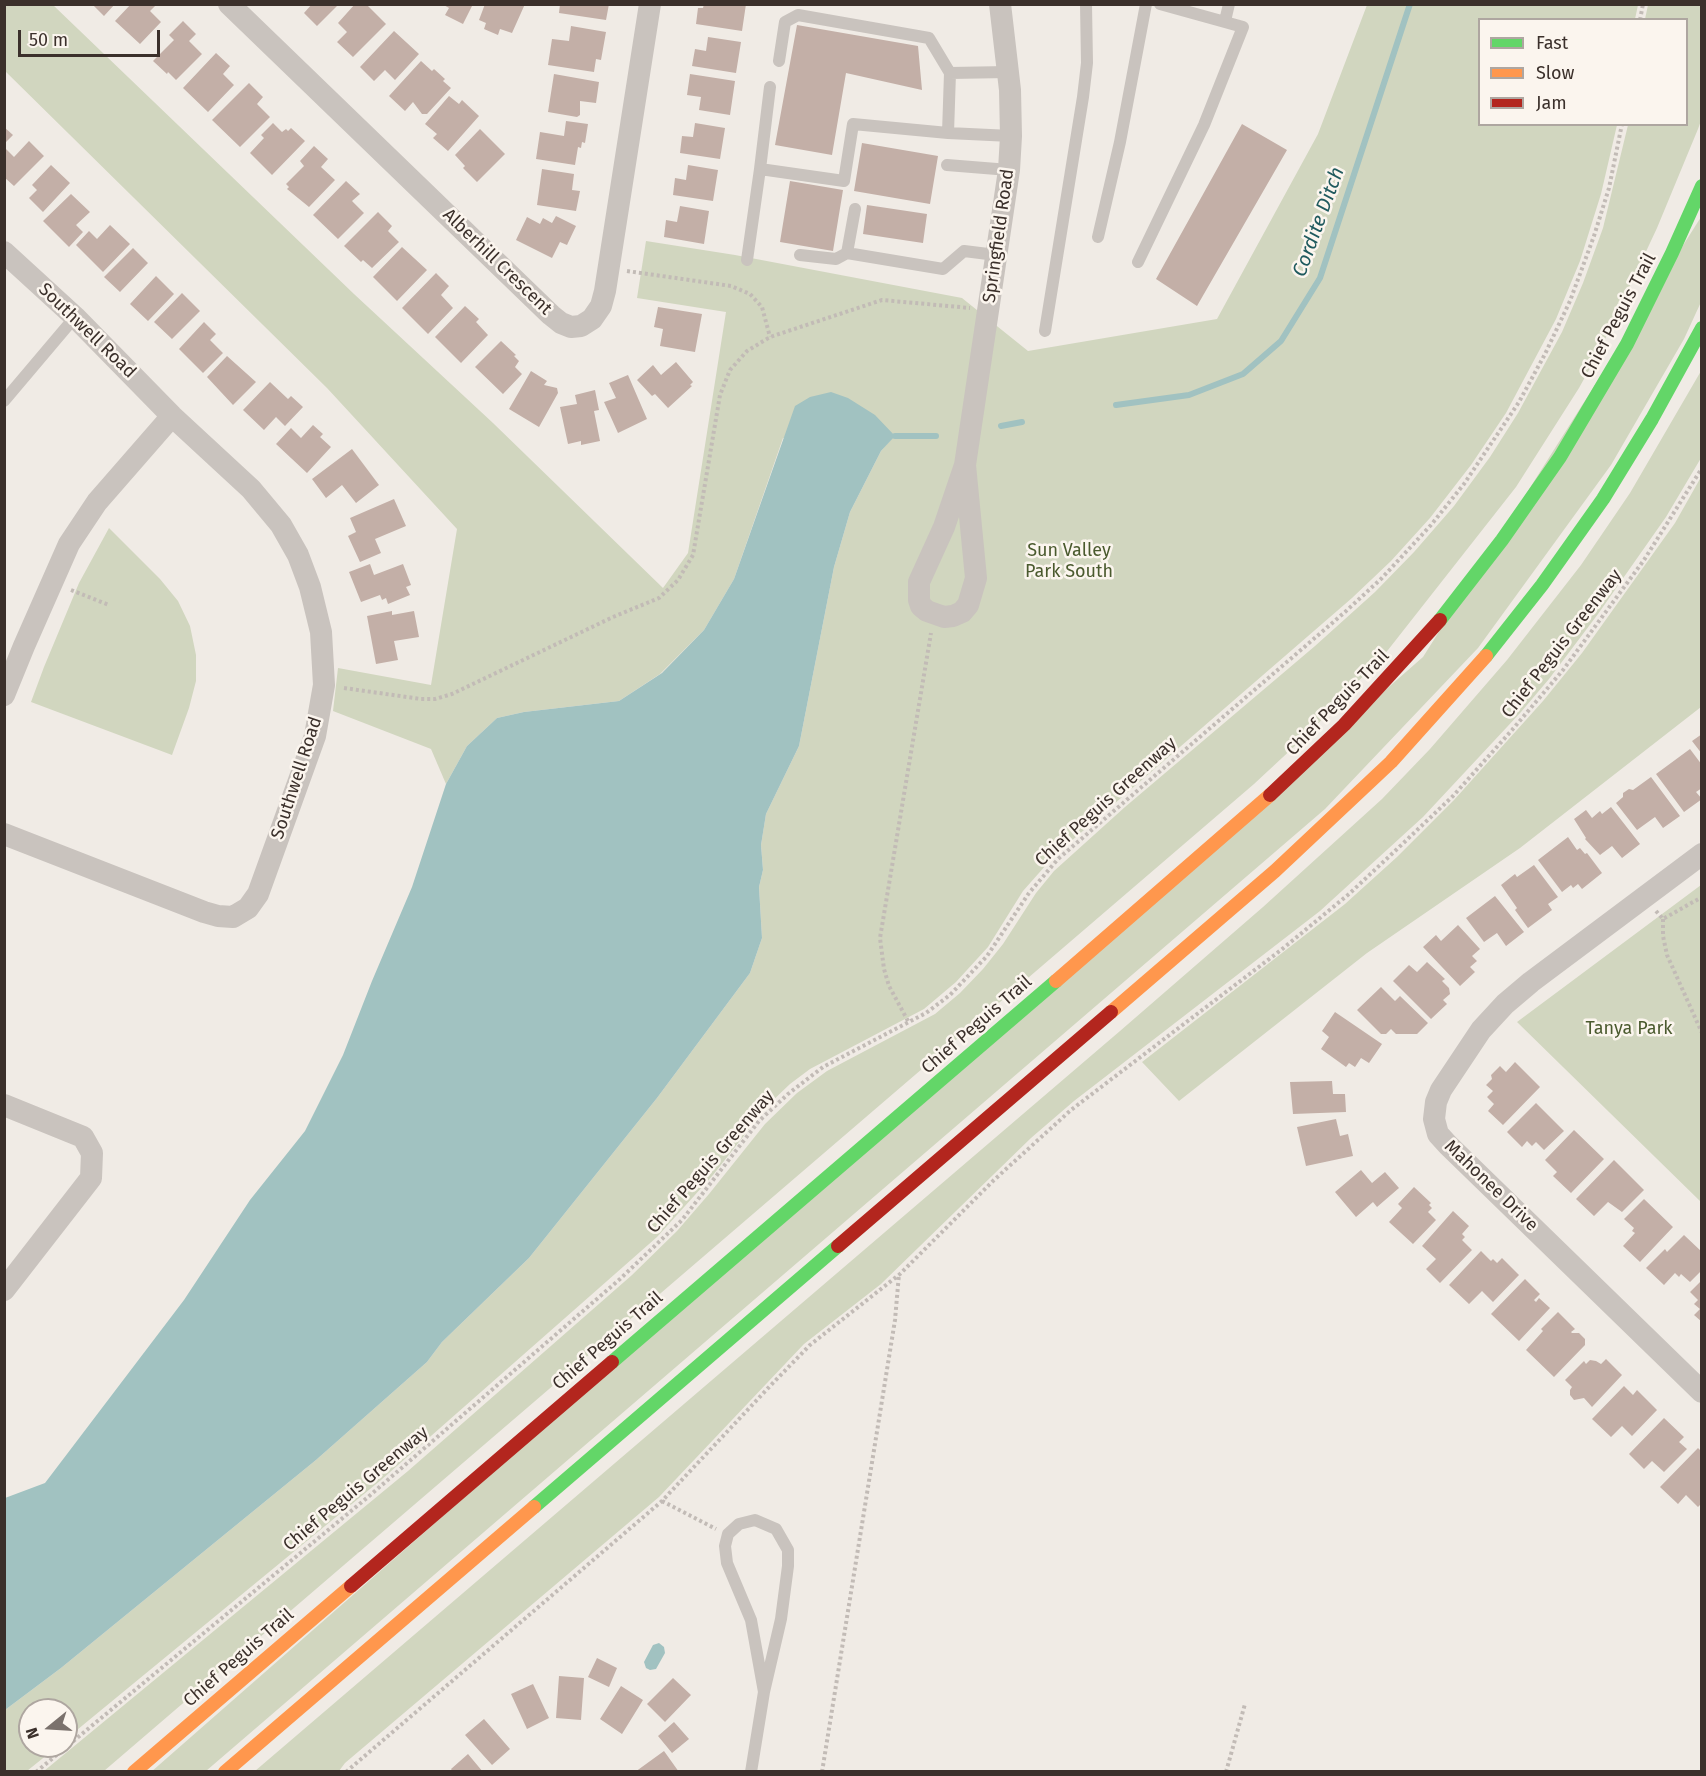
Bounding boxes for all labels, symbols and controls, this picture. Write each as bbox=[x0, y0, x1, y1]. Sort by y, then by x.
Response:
scale bar bbox=[21, 18, 164, 56]
legend bbox=[1478, 18, 1688, 126]
text: 50 m bbox=[29, 29, 68, 51]
text: Fast bbox=[1536, 32, 1568, 54]
text: Slow bbox=[1536, 62, 1574, 84]
text: Jam bbox=[1536, 92, 1567, 114]
water label: Cordite Ditch bbox=[1288, 164, 1350, 280]
street label: Springfield Road bbox=[979, 168, 1019, 304]
street label: Alberhill Crescent bbox=[438, 204, 556, 320]
street label: Chief Peguis Trail bbox=[1577, 250, 1661, 382]
street label: Southwell Road bbox=[34, 279, 140, 383]
park label: Sun Valley Park South bbox=[1025, 540, 1113, 582]
street label: Chief Peguis Greenway bbox=[1497, 565, 1627, 723]
street label: Chief Peguis Trail bbox=[1282, 646, 1394, 760]
street label: Southwell Road bbox=[267, 714, 327, 842]
street label: Chief Peguis Greenway bbox=[1031, 733, 1181, 871]
street label: Chief Peguis Trail bbox=[917, 971, 1037, 1079]
park label: Tanya Park bbox=[1585, 1018, 1673, 1040]
street label: Chief Peguis Greenway bbox=[643, 1086, 779, 1238]
street label: Mahonee Drive bbox=[1440, 1136, 1542, 1236]
street label: Chief Peguis Trail bbox=[548, 1287, 668, 1395]
street label: Chief Peguis Greenway bbox=[279, 1422, 433, 1556]
street label: Chief Peguis Trail bbox=[179, 1604, 299, 1712]
north arrow bbox=[18, 1698, 78, 1758]
text: N bbox=[22, 1725, 43, 1741]

